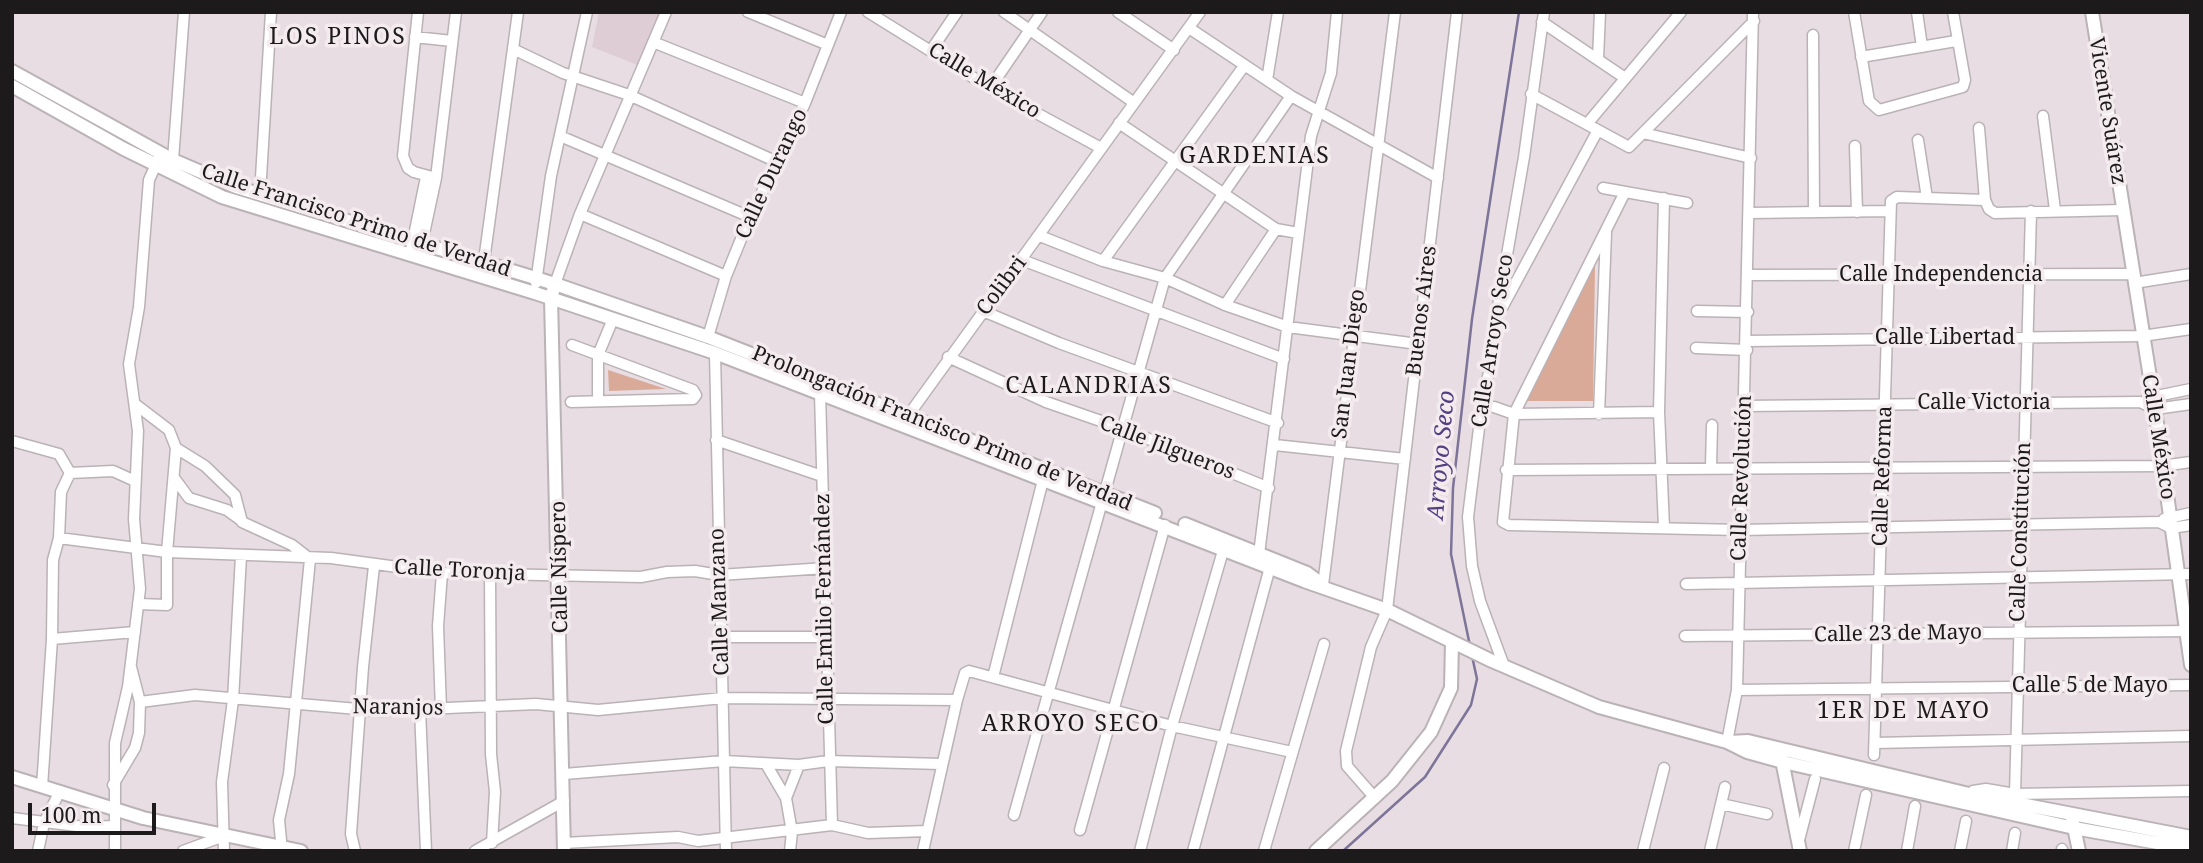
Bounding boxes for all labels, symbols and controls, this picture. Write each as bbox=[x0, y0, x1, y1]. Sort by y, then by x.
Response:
district label: LOS PINOS bbox=[270, 23, 406, 51]
street label: Vicente Suárez bbox=[2083, 36, 2131, 186]
street label: Calle México bbox=[923, 38, 1045, 124]
street label: Calle Durango bbox=[731, 105, 813, 243]
district label: GARDENIAS bbox=[1180, 142, 1330, 170]
street label: Calle Francisco Primo de Verdad bbox=[198, 159, 514, 283]
street label: Buenos Aires bbox=[1402, 244, 1442, 378]
street label: Colibri bbox=[972, 251, 1032, 321]
street label: Calle Arroyo Seco bbox=[1467, 252, 1519, 430]
street label: Calle Independencia bbox=[1839, 262, 2043, 288]
street label: San Juan Diego bbox=[1327, 288, 1371, 440]
street label: Calle Libertad bbox=[1875, 325, 2015, 351]
street label: Prolongación Francisco Primo de Verdad bbox=[748, 341, 1136, 517]
district label: CALANDRIAS bbox=[1007, 372, 1171, 400]
street label: Calle México bbox=[2136, 372, 2180, 502]
water label: Arroyo Seco bbox=[1423, 389, 1461, 521]
street label: Calle Victoria bbox=[1917, 390, 2051, 416]
street label: Calle Revolución bbox=[1727, 394, 1757, 562]
street label: Calle Reforma bbox=[1868, 405, 1898, 547]
street label: Calle Jilgueros bbox=[1096, 411, 1238, 485]
street label: Calle Constitución bbox=[2005, 442, 2037, 622]
street label: Calle Emilio Fernández bbox=[810, 493, 840, 725]
street label: Calle Níspero bbox=[546, 500, 574, 634]
street label: Calle Manzano bbox=[705, 528, 735, 676]
street label: Calle Toronja bbox=[393, 555, 527, 587]
street label: Calle 23 de Mayo bbox=[1814, 620, 1982, 648]
street label: Calle 5 de Mayo bbox=[2012, 673, 2168, 699]
street label: Naranjos bbox=[353, 695, 443, 721]
district label: 1ER DE MAYO bbox=[1818, 697, 1990, 725]
district label: ARROYO SECO bbox=[983, 710, 1159, 738]
scale bar bbox=[32, 790, 159, 834]
text: 100 m bbox=[41, 801, 102, 829]

